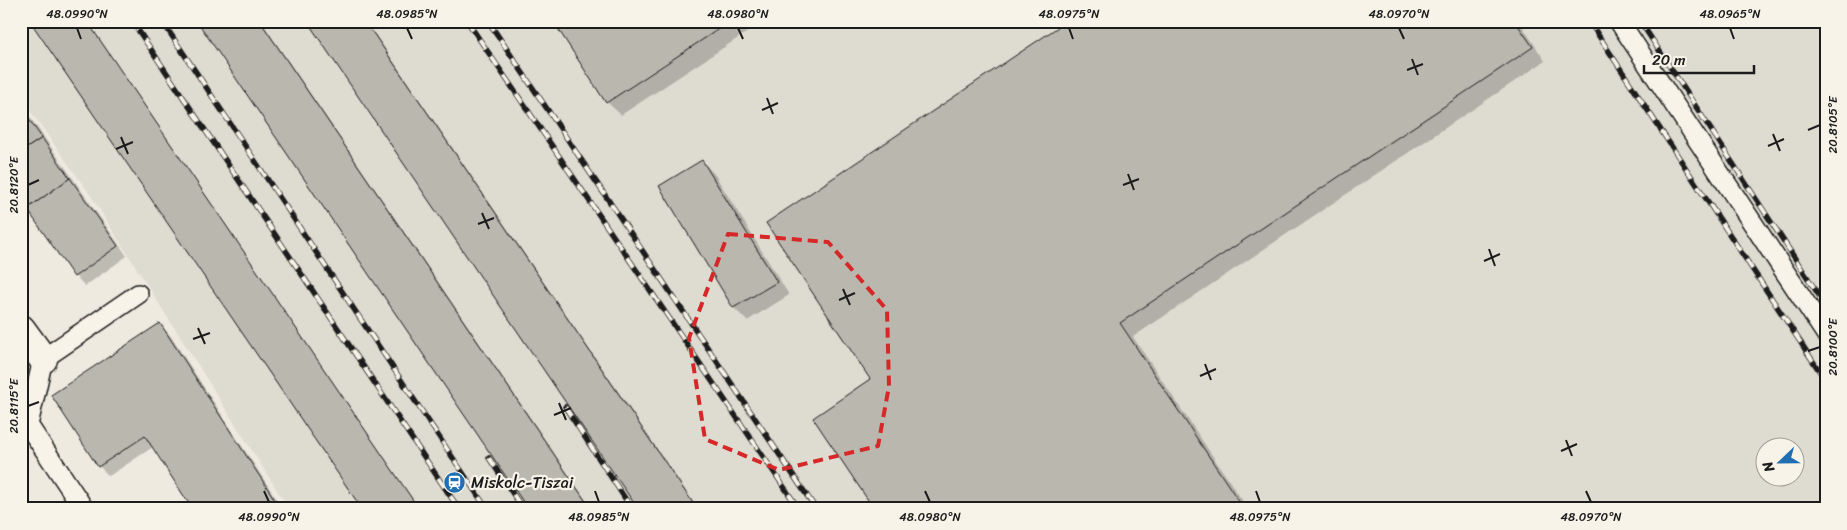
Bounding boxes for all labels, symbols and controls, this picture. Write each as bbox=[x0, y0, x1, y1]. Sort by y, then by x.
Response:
text: 48.0990°N bbox=[46, 3, 109, 25]
text: 48.0985°N bbox=[376, 3, 438, 25]
text: 48.0980°N bbox=[707, 3, 769, 25]
text: 48.0975°N bbox=[1039, 3, 1100, 25]
text: 48.0970°N bbox=[1368, 3, 1430, 25]
text: 48.0965°N bbox=[1700, 3, 1761, 25]
scale bar bbox=[1644, 42, 1754, 74]
text: 20 m bbox=[1652, 47, 1686, 73]
text: 20.8105°E bbox=[1822, 95, 1844, 154]
text: 20.8120°E bbox=[3, 155, 25, 213]
text: 20.8100°E bbox=[1822, 317, 1844, 376]
text: 20.8115°E bbox=[3, 377, 25, 433]
north arrow bbox=[1754, 438, 1804, 488]
text: N bbox=[1755, 457, 1782, 477]
place label: Miskolc-Tiszai bbox=[471, 468, 574, 497]
station icon: Miskolc-Tiszai bbox=[443, 470, 467, 494]
text: 48.0990°N bbox=[238, 506, 301, 528]
text: 48.0985°N bbox=[568, 506, 630, 528]
text: 48.0980°N bbox=[899, 506, 961, 528]
text: 48.0975°N bbox=[1230, 506, 1291, 528]
text: 48.0970°N bbox=[1560, 506, 1622, 528]

